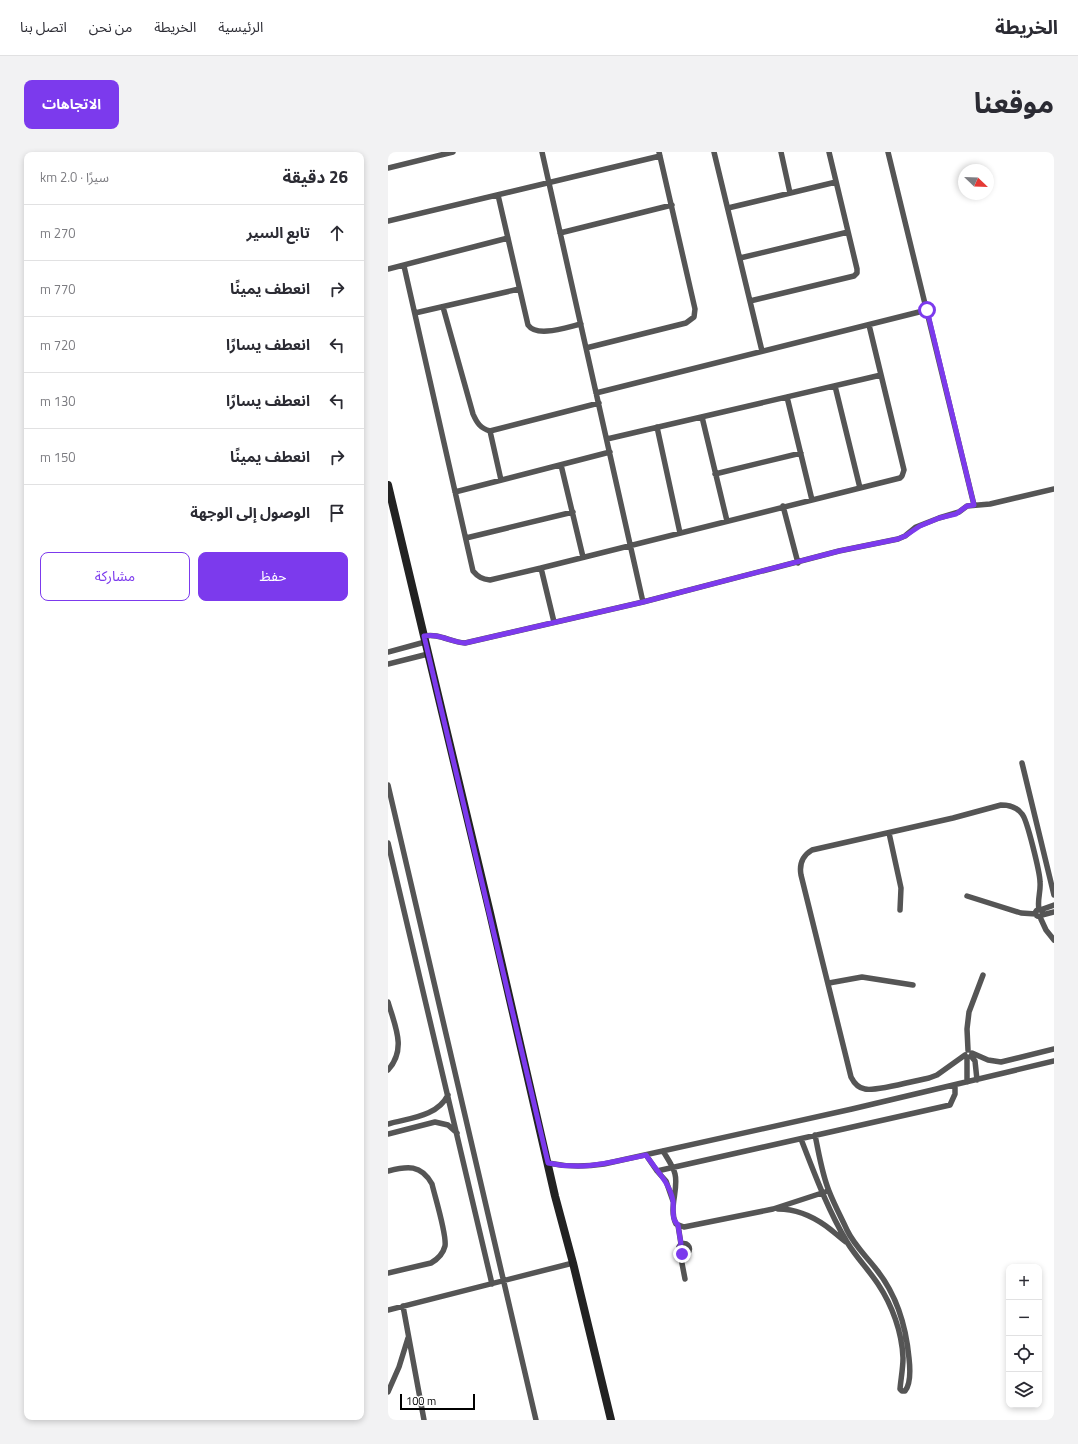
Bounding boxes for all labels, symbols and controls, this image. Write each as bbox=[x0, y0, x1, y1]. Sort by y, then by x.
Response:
text: الخريطة bbox=[995, 12, 1058, 41]
text: اتصل بنا bbox=[20, 16, 67, 37]
text: من نحن bbox=[89, 16, 132, 37]
text: الخريطة bbox=[154, 16, 196, 37]
text: الرئيسية bbox=[218, 16, 263, 37]
button: الاتجاهات bbox=[24, 80, 119, 129]
text: موقعنا bbox=[974, 81, 1054, 124]
text: 26 دقيقة bbox=[282, 164, 348, 190]
north arrow bbox=[958, 164, 994, 200]
text: سيرًا · 2.0 km bbox=[40, 167, 109, 187]
text: تابع السير bbox=[247, 221, 310, 244]
icon: ahead bbox=[326, 222, 348, 244]
text: 270 m bbox=[40, 223, 76, 243]
text: انعطف يمينًا bbox=[230, 277, 310, 300]
icon: right bbox=[326, 278, 348, 300]
text: 770 m bbox=[40, 279, 76, 299]
route start bbox=[918, 301, 936, 319]
text: انعطف يسارًا bbox=[226, 333, 310, 356]
icon: left bbox=[326, 334, 348, 356]
text: 720 m bbox=[40, 335, 76, 355]
text: انعطف يسارًا bbox=[226, 389, 310, 412]
icon: left bbox=[326, 390, 348, 412]
text: 130 m bbox=[40, 391, 76, 411]
text: انعطف يمينًا bbox=[230, 445, 310, 468]
icon: right bbox=[326, 446, 348, 468]
text: 150 m bbox=[40, 447, 76, 467]
text: الوصول إلى الوجهة bbox=[190, 501, 310, 524]
icon: arrive bbox=[326, 502, 348, 524]
button: مشاركة bbox=[40, 552, 190, 601]
button: حفظ bbox=[198, 552, 348, 601]
route end bbox=[673, 1245, 691, 1263]
map controls bbox=[1006, 1264, 1042, 1408]
button: + bbox=[1006, 1264, 1042, 1300]
button: − bbox=[1006, 1300, 1042, 1336]
button: locate bbox=[1006, 1336, 1042, 1372]
button: layers bbox=[1006, 1372, 1042, 1408]
scale bar bbox=[400, 1392, 475, 1411]
text: 100 m bbox=[406, 1393, 436, 1409]

